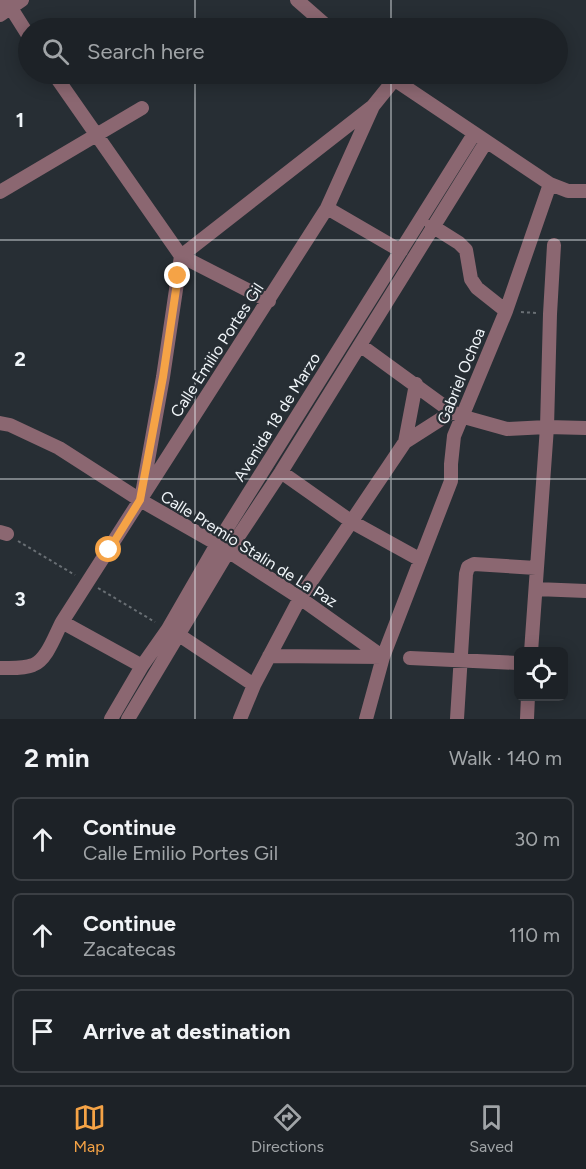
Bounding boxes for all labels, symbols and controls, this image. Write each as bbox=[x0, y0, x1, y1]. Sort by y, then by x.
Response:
search box bbox=[18, 18, 568, 84]
icon: search bbox=[39, 35, 72, 68]
text: Search here bbox=[87, 38, 205, 65]
text: 1 bbox=[16, 108, 24, 132]
route end bbox=[164, 262, 190, 288]
street label: Calle Emilio Portes Gil bbox=[167, 279, 267, 421]
street label: Gabriel Ochoa bbox=[433, 325, 489, 427]
text: 2 bbox=[14, 347, 26, 371]
street label: Avenida 18 de Marzo bbox=[230, 349, 324, 485]
street label: Calle Premio Stalin de La Paz bbox=[157, 487, 341, 611]
route start bbox=[95, 536, 121, 562]
text: 3 bbox=[14, 587, 26, 611]
map controls bbox=[514, 647, 568, 701]
button: locate bbox=[514, 647, 568, 701]
text: 2 min bbox=[24, 742, 90, 774]
text: Walk · 140 m bbox=[449, 746, 562, 770]
text: Continue bbox=[83, 814, 176, 841]
icon: ahead bbox=[26, 823, 59, 856]
text: 30 m bbox=[514, 827, 560, 851]
text: Calle Emilio Portes Gil bbox=[83, 841, 278, 865]
text: Continue bbox=[83, 910, 176, 937]
icon: ahead bbox=[26, 919, 59, 952]
text: 110 m bbox=[509, 923, 560, 947]
text: Zacatecas bbox=[83, 937, 176, 961]
icon: arrive bbox=[26, 1015, 59, 1048]
text: Arrive at destination bbox=[83, 1018, 291, 1045]
tab: Map bbox=[73, 1101, 106, 1156]
tab: Directions bbox=[251, 1101, 324, 1156]
tab: Saved bbox=[469, 1101, 513, 1156]

